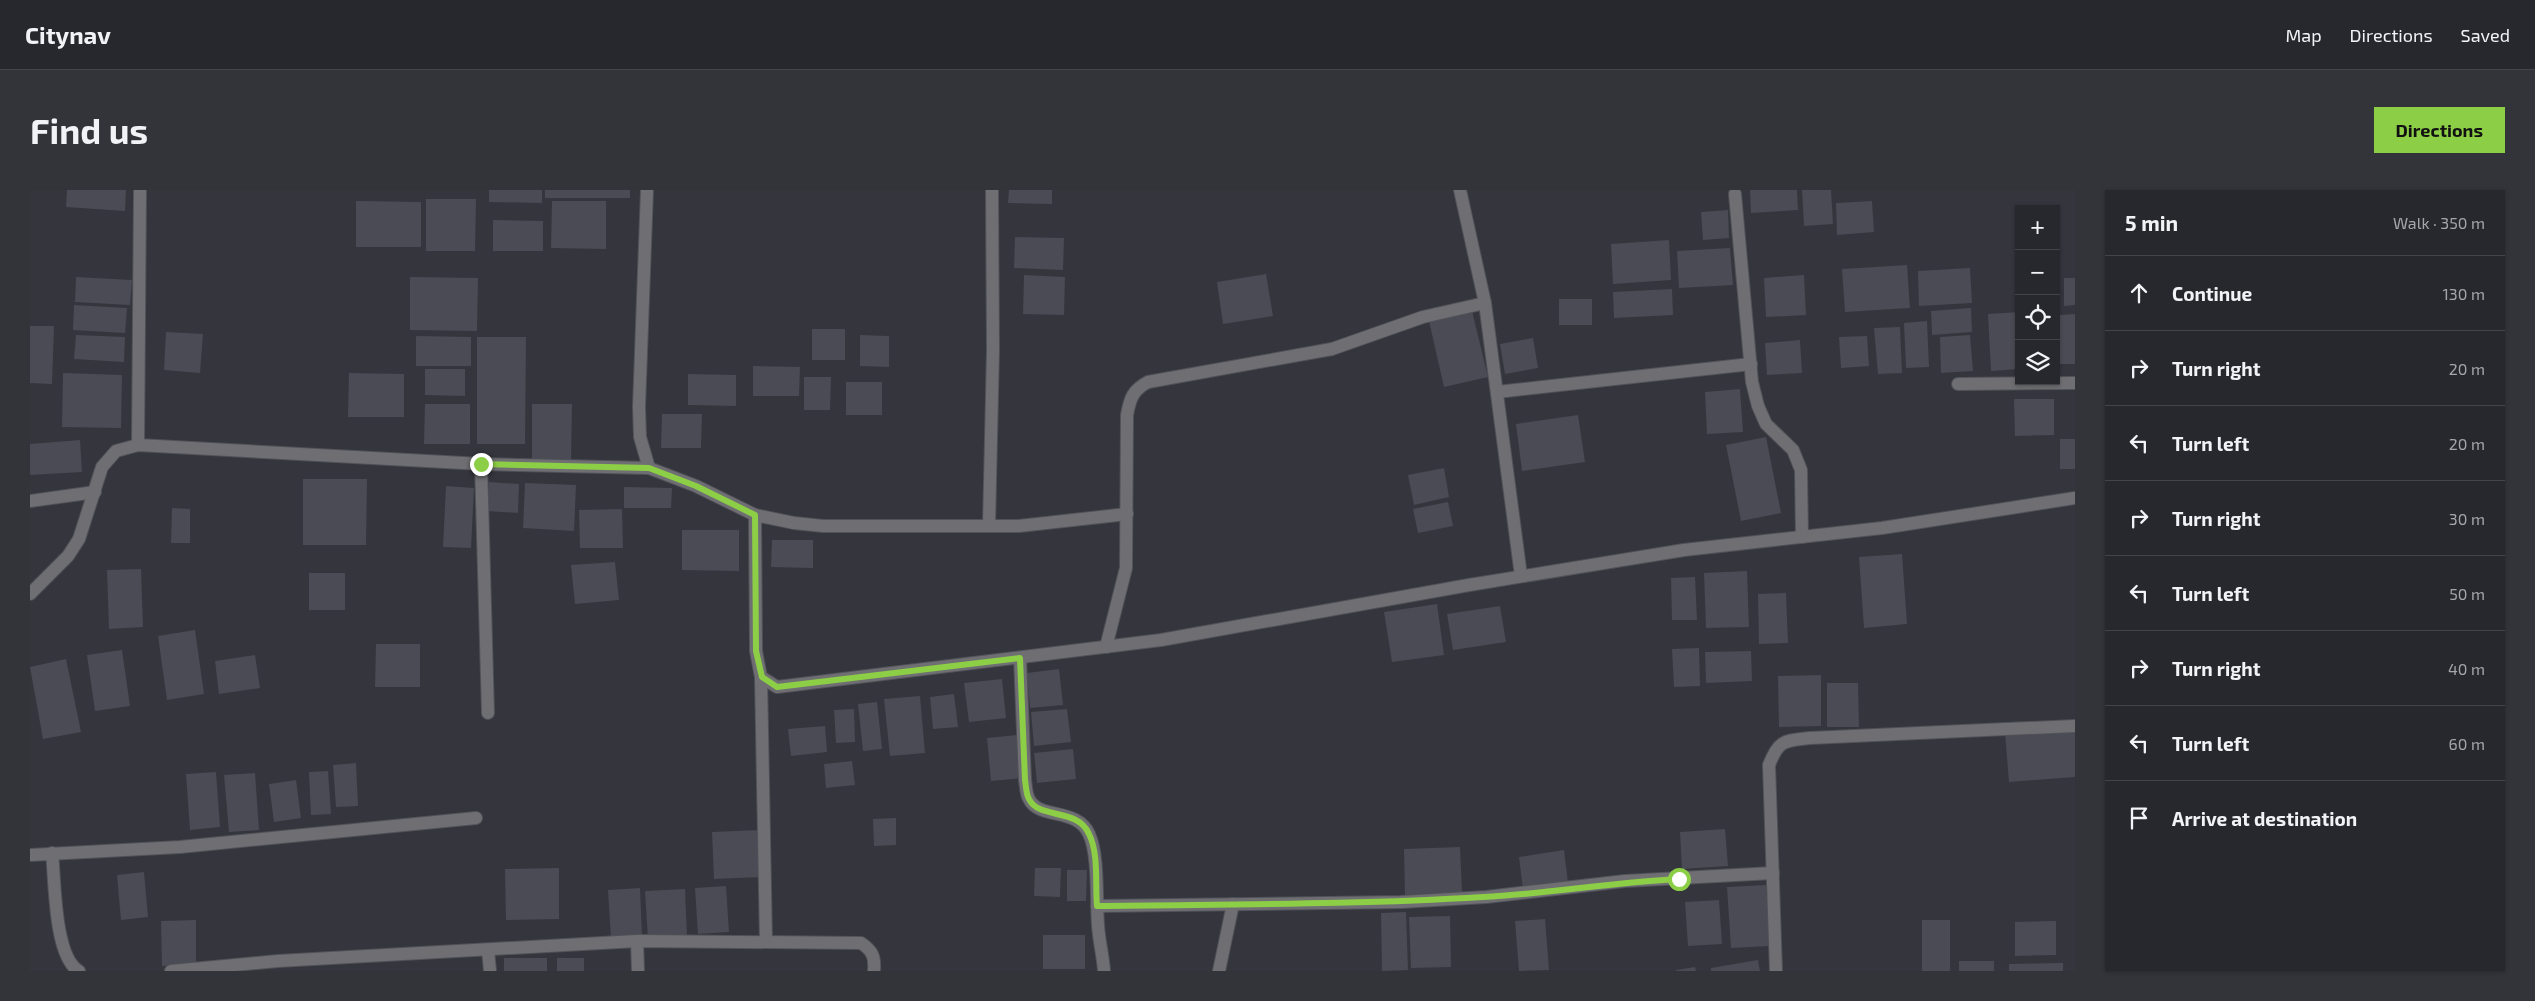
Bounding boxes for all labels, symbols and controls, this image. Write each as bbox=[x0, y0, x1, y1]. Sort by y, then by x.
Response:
text: Citynav bbox=[25, 20, 111, 49]
text: Map bbox=[2285, 24, 2322, 46]
text: Directions bbox=[2350, 24, 2433, 46]
text: Saved bbox=[2461, 24, 2510, 46]
button: Directions bbox=[2374, 107, 2505, 153]
text: Find us bbox=[30, 109, 148, 151]
map controls bbox=[2015, 205, 2060, 385]
button: + bbox=[2015, 205, 2060, 250]
text: 5 min bbox=[2125, 210, 2178, 235]
text: Walk · 350 m bbox=[2393, 213, 2485, 232]
button: − bbox=[2015, 250, 2060, 295]
icon: ahead bbox=[2125, 279, 2153, 307]
text: Continue bbox=[2172, 282, 2252, 305]
text: 130 m bbox=[2443, 284, 2485, 303]
button: locate bbox=[2015, 295, 2060, 340]
button: layers bbox=[2015, 340, 2060, 385]
icon: right bbox=[2125, 354, 2153, 382]
text: Turn right bbox=[2172, 357, 2260, 380]
text: 20 m bbox=[2449, 359, 2485, 378]
icon: left bbox=[2125, 429, 2153, 457]
text: Turn left bbox=[2172, 432, 2249, 455]
text: 20 m bbox=[2449, 434, 2485, 453]
route end bbox=[470, 453, 493, 476]
icon: right bbox=[2125, 504, 2153, 532]
text: Turn right bbox=[2172, 507, 2260, 530]
text: 30 m bbox=[2449, 509, 2485, 528]
icon: left bbox=[2125, 579, 2153, 607]
text: Turn left bbox=[2172, 582, 2249, 605]
text: 50 m bbox=[2449, 584, 2485, 603]
icon: right bbox=[2125, 654, 2153, 682]
text: Turn right bbox=[2172, 657, 2260, 680]
text: 40 m bbox=[2448, 659, 2485, 678]
icon: left bbox=[2125, 729, 2153, 757]
text: Turn left bbox=[2172, 732, 2249, 755]
text: 60 m bbox=[2449, 734, 2485, 753]
icon: arrive bbox=[2125, 804, 2153, 832]
text: Arrive at destination bbox=[2172, 807, 2357, 830]
route start bbox=[1668, 868, 1691, 891]

